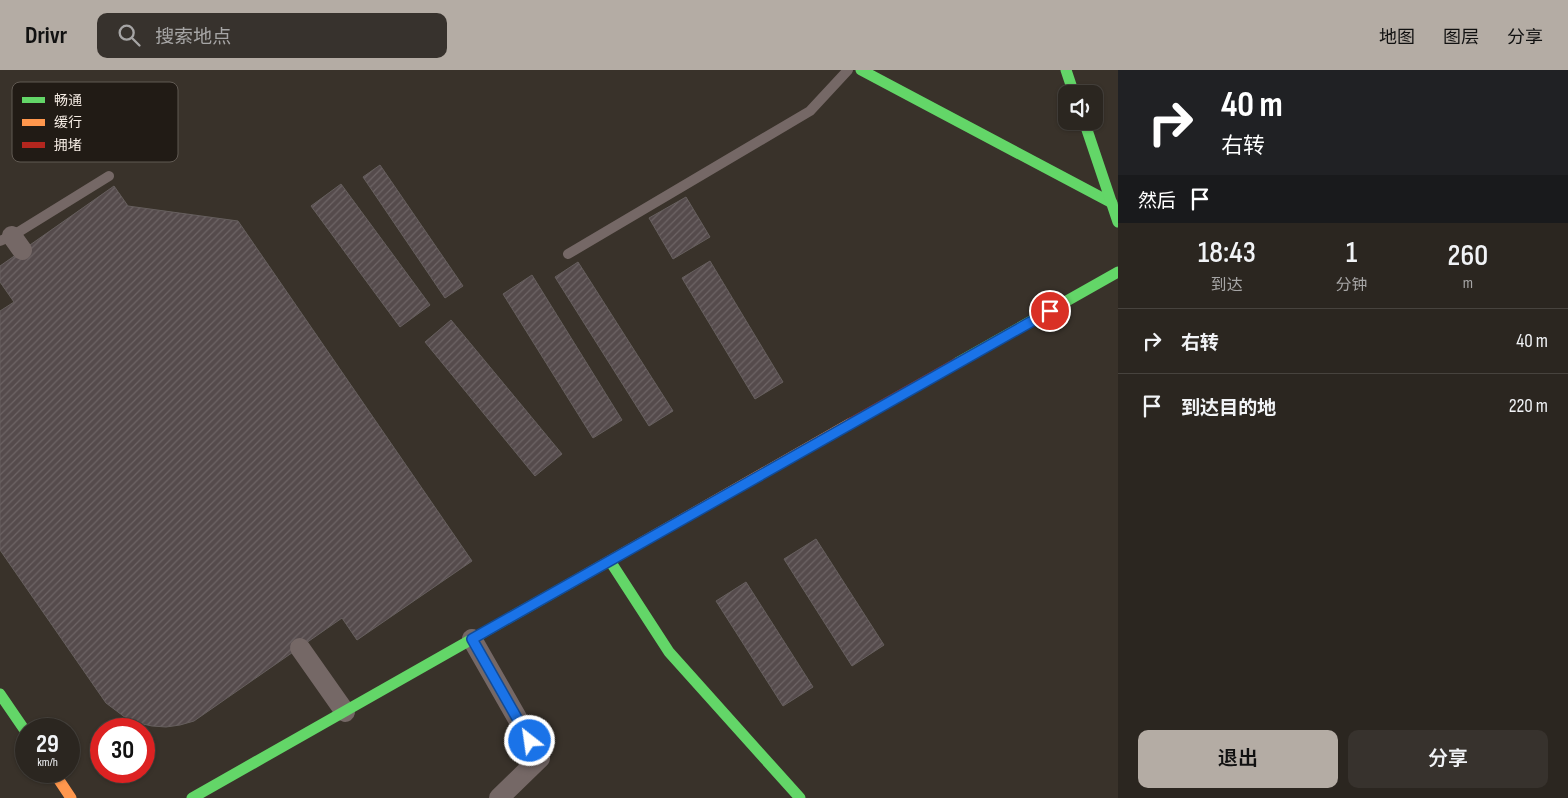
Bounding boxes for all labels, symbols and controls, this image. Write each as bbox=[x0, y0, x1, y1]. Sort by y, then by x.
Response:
search box bbox=[97, 13, 447, 58]
text: Drivr bbox=[25, 21, 67, 50]
icon: search bbox=[115, 21, 143, 49]
text: 搜索地点 bbox=[155, 26, 231, 49]
text: 地图 bbox=[1379, 27, 1415, 48]
text: 图层 bbox=[1443, 27, 1479, 48]
text: 分享 bbox=[1507, 27, 1543, 48]
legend bbox=[12, 82, 178, 162]
text: 40 m bbox=[1221, 84, 1283, 127]
map controls bbox=[1058, 85, 1103, 130]
button: sound bbox=[1058, 85, 1103, 130]
icon: right bbox=[1138, 90, 1203, 155]
text: 畅通 bbox=[54, 92, 82, 109]
text: 缓行 bbox=[54, 114, 82, 131]
text: 右转 bbox=[1221, 133, 1265, 160]
text: 拥堵 bbox=[54, 137, 82, 154]
icon: arrive bbox=[1186, 185, 1214, 213]
text: 然后 bbox=[1138, 190, 1176, 213]
text: 18:43 bbox=[1198, 235, 1256, 271]
text: 1 bbox=[1346, 235, 1357, 271]
text: 260 bbox=[1448, 238, 1488, 274]
text: m bbox=[1463, 274, 1473, 293]
text: 到达 bbox=[1211, 276, 1243, 295]
text: 分钟 bbox=[1336, 276, 1368, 295]
pin bbox=[1029, 290, 1071, 332]
icon: arrive bbox=[1036, 297, 1064, 325]
icon: right bbox=[1138, 327, 1166, 355]
text: 40 m bbox=[1516, 330, 1548, 353]
text: 右转 bbox=[1181, 332, 1219, 355]
icon: arrive bbox=[1138, 392, 1166, 420]
text: 220 m bbox=[1509, 395, 1548, 418]
text: 到达目的地 bbox=[1181, 397, 1276, 420]
position arrow bbox=[503, 714, 555, 766]
speed limit sign: 30 bbox=[90, 718, 155, 783]
text: 29 bbox=[36, 729, 59, 760]
button: 退出 bbox=[1138, 730, 1338, 788]
button: 分享 bbox=[1348, 730, 1548, 788]
text: km/h bbox=[37, 755, 58, 770]

